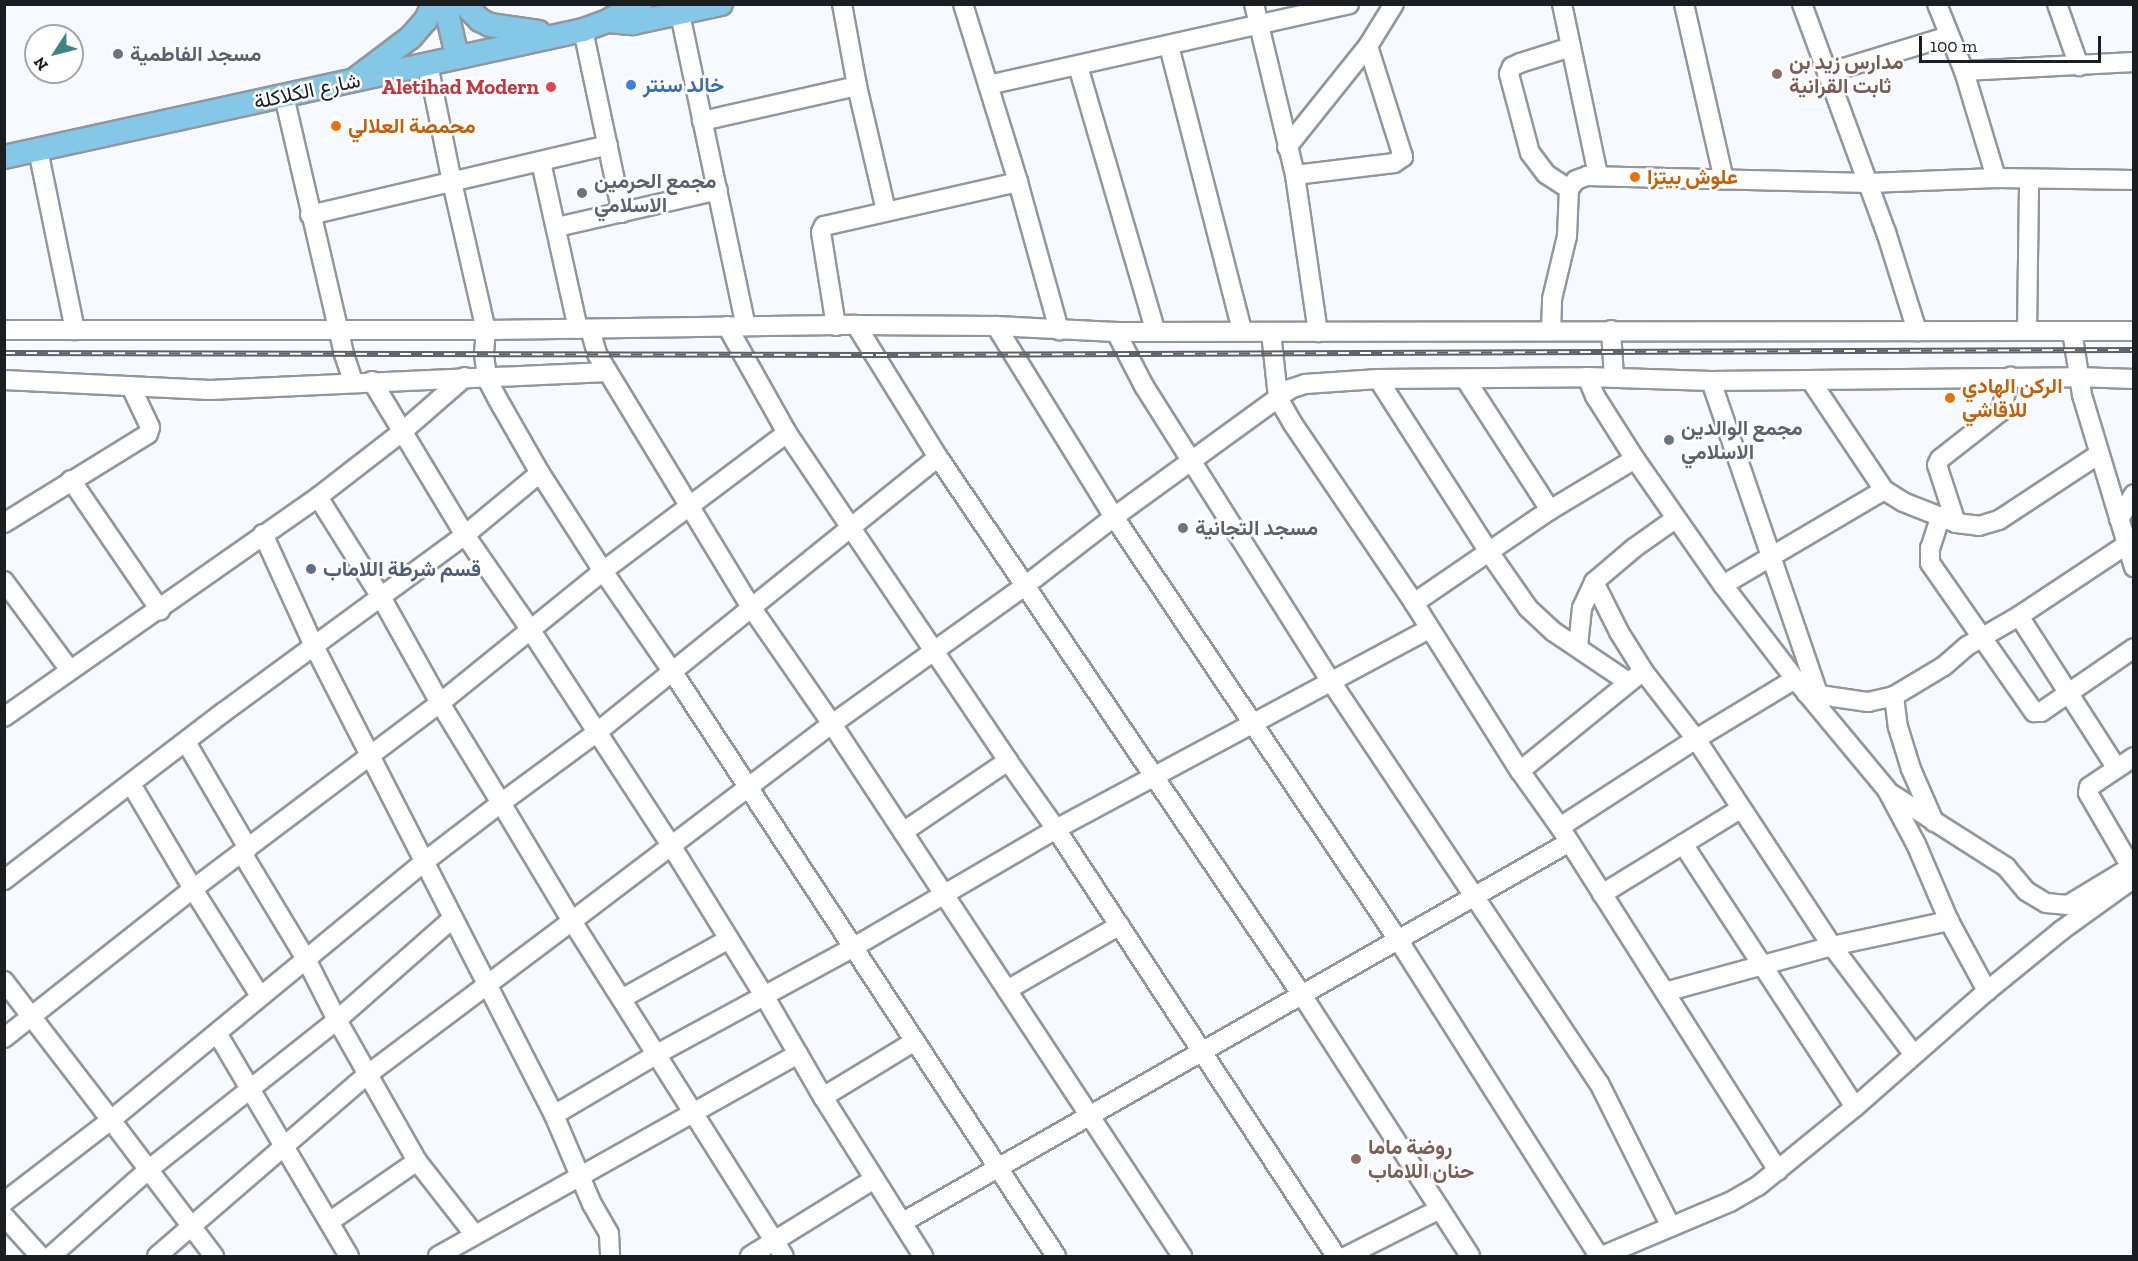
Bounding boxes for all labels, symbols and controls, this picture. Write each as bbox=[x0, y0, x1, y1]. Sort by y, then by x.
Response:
north arrow bbox=[24, 24, 84, 84]
scale bar bbox=[1922, 24, 2104, 62]
text: 100 m bbox=[1930, 35, 1977, 57]
place label: مسجد الفاطمية bbox=[130, 41, 261, 67]
marker: مسجد الفاطمية bbox=[111, 47, 125, 61]
place label: مدارس زيد بن ثابت القرانية bbox=[1789, 49, 1904, 99]
text: N bbox=[29, 53, 52, 74]
street label: شارع الكلاكلة bbox=[251, 67, 363, 115]
marker: مدارس زيد بن ثابت القرانية bbox=[1770, 67, 1784, 81]
place label: خالد سنتر bbox=[643, 72, 724, 98]
place label: Aletihad Modern bbox=[382, 74, 539, 100]
marker: خالد سنتر bbox=[624, 78, 638, 92]
marker: Aletihad Modern bbox=[544, 80, 558, 94]
place label: محمصة العلالي bbox=[348, 113, 476, 139]
marker: محمصة العلالي bbox=[329, 119, 343, 133]
place label: علوش بيتزا bbox=[1647, 164, 1738, 190]
place label: مجمع الحرمين الاسلامي bbox=[594, 168, 716, 218]
marker: علوش بيتزا bbox=[1628, 170, 1642, 184]
marker: مجمع الحرمين الاسلامي bbox=[575, 186, 589, 200]
place label: الركن الهادي للاقاشي bbox=[1962, 373, 2063, 423]
marker: الركن الهادي للاقاشي bbox=[1943, 391, 1957, 405]
place label: مجمع الوالدين الاسلامي bbox=[1681, 415, 1803, 465]
marker: مجمع الوالدين الاسلامي bbox=[1662, 433, 1676, 447]
place label: مسجد التجانية bbox=[1195, 515, 1318, 541]
marker: مسجد التجانية bbox=[1176, 521, 1190, 535]
place label: قسم شرطة اللاماب bbox=[323, 556, 481, 582]
marker: قسم شرطة اللاماب bbox=[304, 562, 318, 576]
place label: روضة ماما حنان اللاماب bbox=[1368, 1134, 1474, 1184]
marker: روضة ماما حنان اللاماب bbox=[1349, 1152, 1363, 1166]

